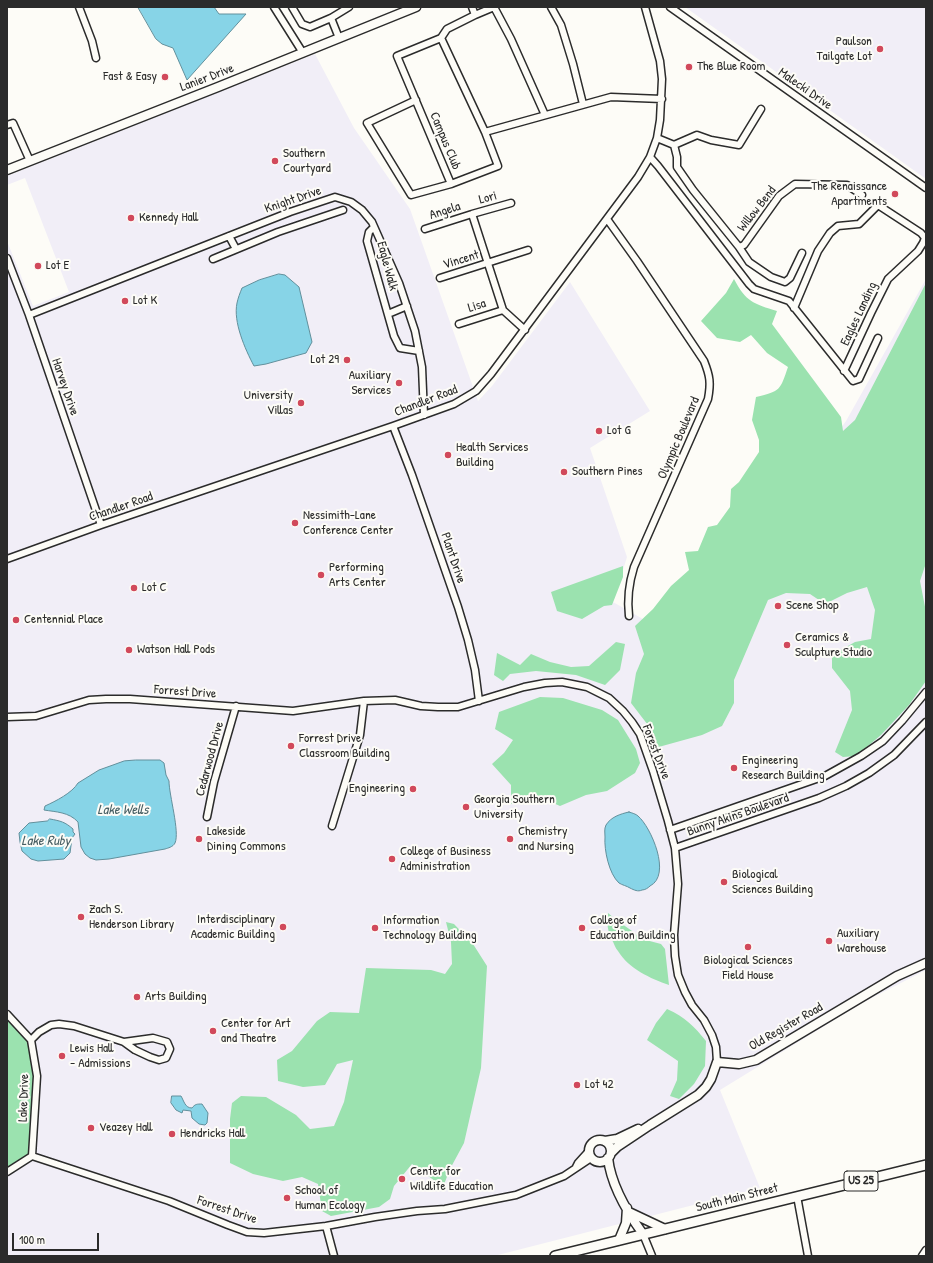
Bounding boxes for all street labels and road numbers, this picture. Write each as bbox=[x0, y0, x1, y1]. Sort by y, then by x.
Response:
street label: Lanier Drive bbox=[178, 61, 236, 95]
street label: Malecki Drive bbox=[775, 65, 835, 113]
street label: Campus Club bbox=[426, 110, 464, 172]
street label: Knight Drive bbox=[263, 183, 323, 217]
street label: Willow Bend bbox=[734, 183, 780, 235]
street label: Lori bbox=[477, 188, 499, 208]
street label: Angela bbox=[427, 199, 463, 223]
street label: Eagle Walk bbox=[373, 240, 401, 292]
street label: Vincent bbox=[441, 247, 481, 273]
street label: Eagles Landing bbox=[837, 280, 881, 348]
street label: Lisa bbox=[466, 296, 488, 316]
street label: Harvey Drive bbox=[48, 356, 82, 418]
street label: Chandler Road bbox=[392, 382, 460, 420]
street label: Olympic Boulevard bbox=[655, 395, 703, 481]
street label: Chandler Road bbox=[87, 489, 155, 525]
street label: Plant Drive bbox=[437, 531, 469, 585]
street label: Forrest Drive bbox=[153, 682, 217, 702]
street label: Cedarwood Drive bbox=[193, 720, 227, 798]
street label: Forest Drive bbox=[638, 722, 674, 782]
street label: Bunny Akins Boulevard bbox=[685, 790, 791, 840]
street label: Old Register Road bbox=[746, 1000, 826, 1054]
street label: Lake Drive bbox=[15, 1074, 33, 1122]
road number: US 25 bbox=[844, 1171, 878, 1191]
street label: South Main Street bbox=[694, 1180, 780, 1216]
street label: Forrest Drive bbox=[195, 1192, 259, 1228]

